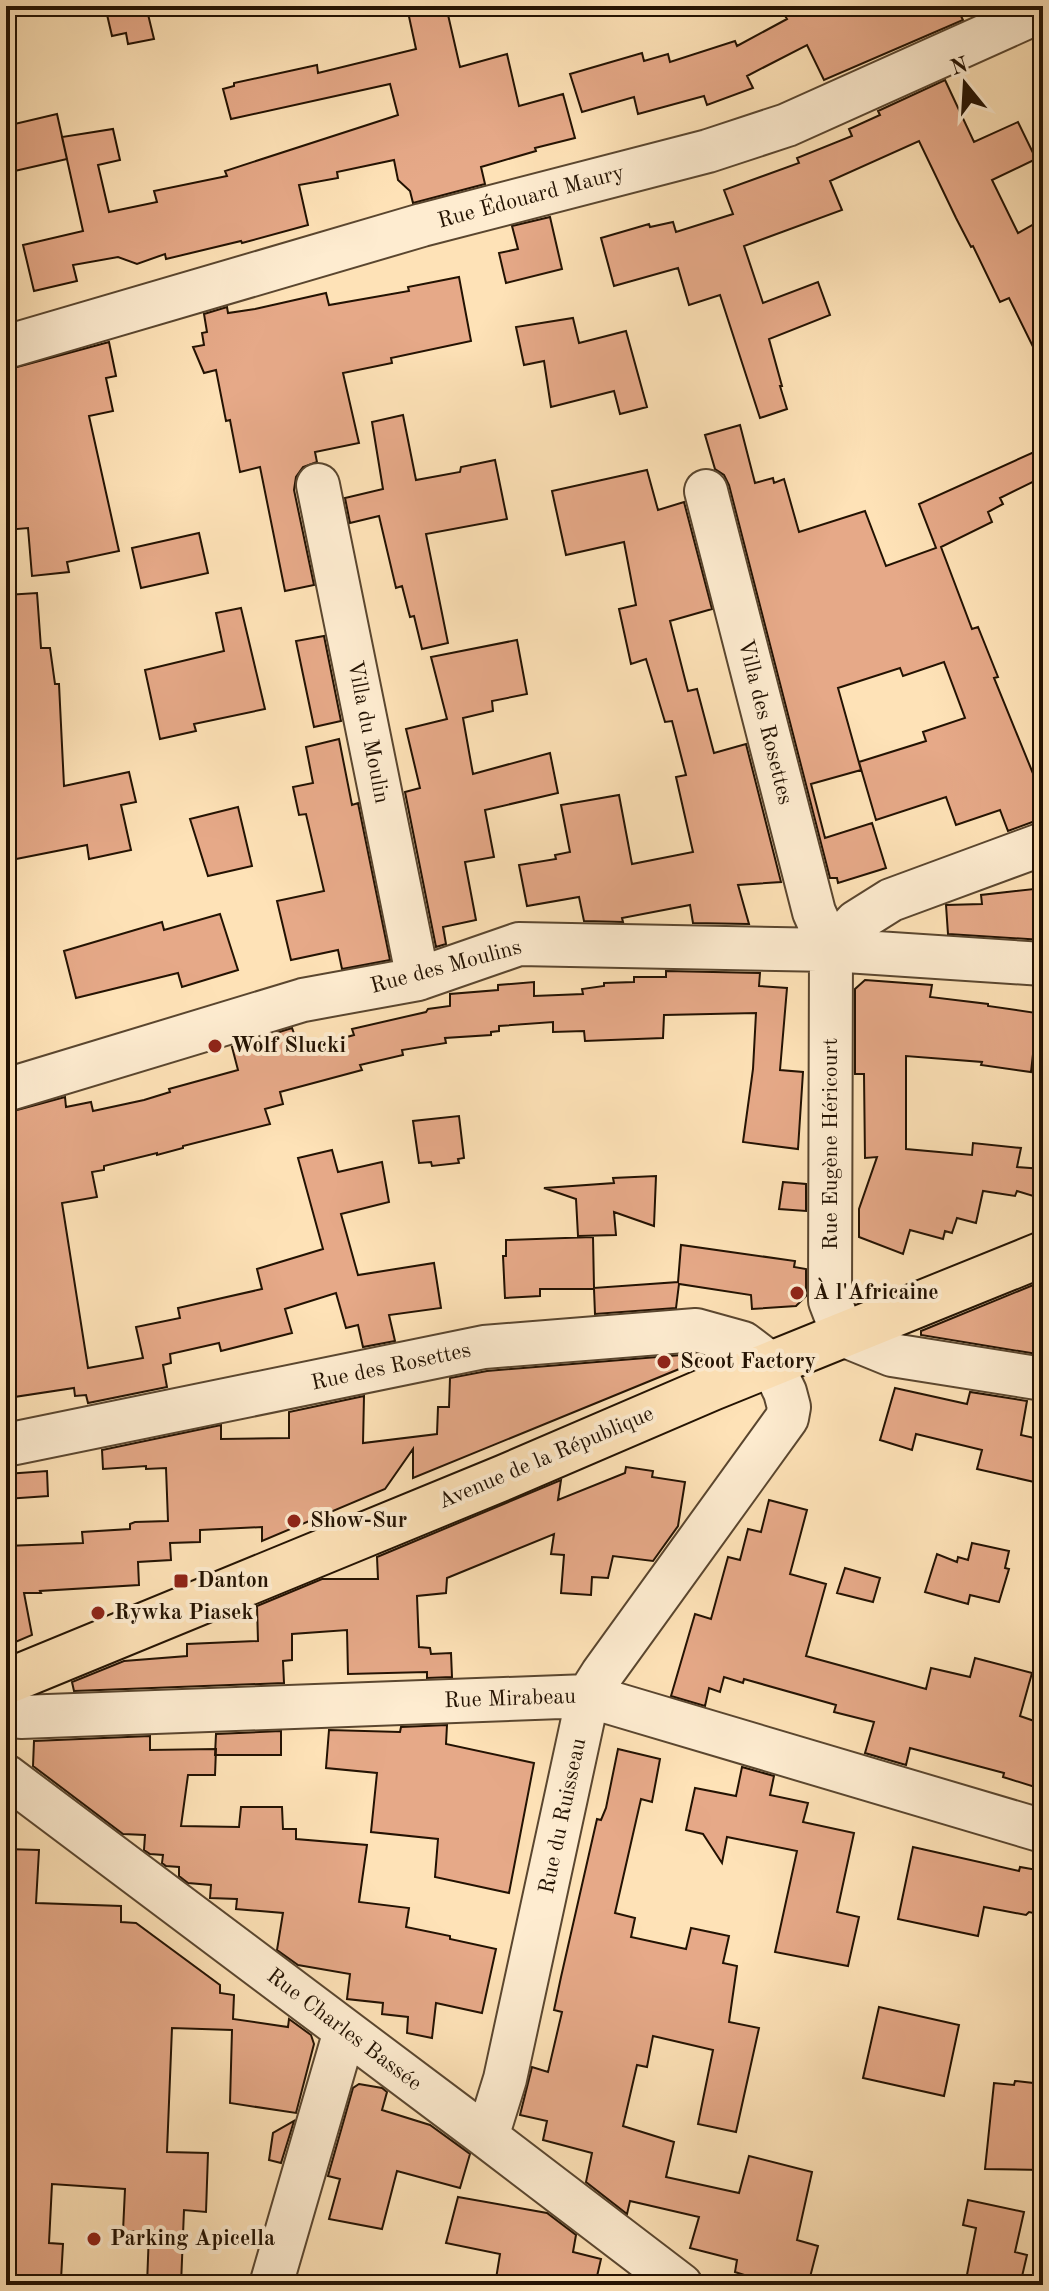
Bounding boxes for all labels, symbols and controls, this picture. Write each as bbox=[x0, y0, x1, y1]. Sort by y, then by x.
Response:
north arrow bbox=[925, 44, 1005, 124]
text: N bbox=[948, 54, 971, 80]
street label: Rue Édouard Maury bbox=[434, 158, 627, 233]
street label: Villa des Rosettes bbox=[734, 637, 796, 807]
street label: Villa du Moulin bbox=[343, 659, 393, 805]
street label: Rue des Moulins bbox=[368, 936, 524, 998]
place label: Wolf Slucki bbox=[231, 1035, 346, 1057]
marker: Wolf Slucki bbox=[206, 1037, 224, 1055]
street label: Rue Eugène Héricourt bbox=[820, 1038, 842, 1250]
place label: À l'Africaine bbox=[813, 1277, 939, 1304]
marker: À l'Africaine bbox=[788, 1284, 806, 1302]
street label: Rue des Rosettes bbox=[309, 1339, 473, 1395]
place label: Scoot Factory bbox=[680, 1351, 816, 1373]
marker: Scoot Factory bbox=[655, 1353, 673, 1371]
street label: Avenue de la République bbox=[435, 1403, 657, 1513]
place label: Show-Sur bbox=[310, 1510, 407, 1532]
marker: Show-Sur bbox=[285, 1512, 303, 1530]
place label: Danton bbox=[197, 1570, 269, 1592]
marker: Danton bbox=[172, 1572, 190, 1590]
place label: Rywka Piasek bbox=[114, 1602, 254, 1624]
marker: Rywka Piasek bbox=[89, 1604, 107, 1622]
street label: Rue Mirabeau bbox=[444, 1686, 577, 1712]
street label: Rue du Ruisseau bbox=[536, 1736, 590, 1896]
street label: Rue Charles Bassée bbox=[262, 1965, 426, 2095]
place label: Parking Apicella bbox=[110, 2228, 275, 2250]
marker: Parking Apicella bbox=[85, 2230, 103, 2248]

